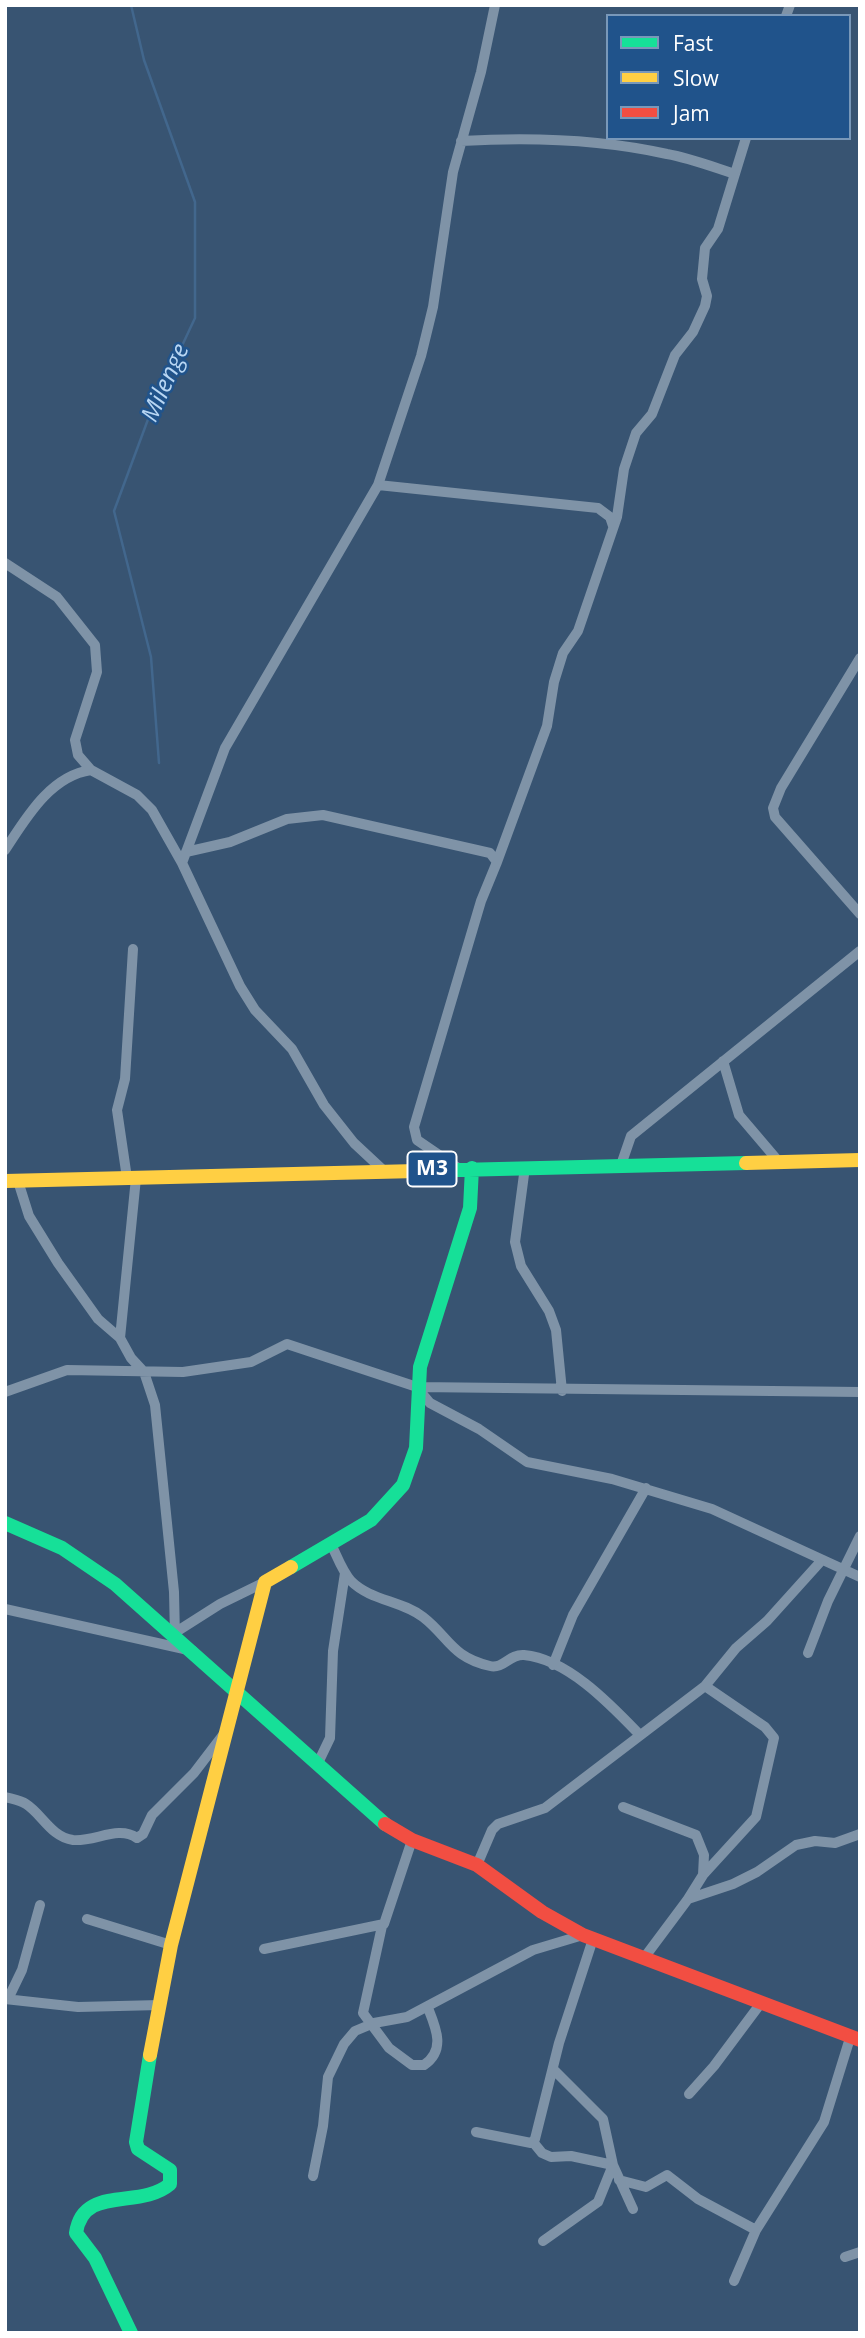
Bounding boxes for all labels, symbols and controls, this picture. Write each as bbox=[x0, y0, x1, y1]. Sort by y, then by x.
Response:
legend bbox=[606, 14, 851, 140]
text: Fast bbox=[673, 29, 713, 57]
text: Slow bbox=[673, 64, 719, 92]
text: Jam bbox=[673, 99, 710, 127]
water label: Milenge bbox=[136, 340, 196, 426]
road number: M3 bbox=[408, 1152, 457, 1186]

